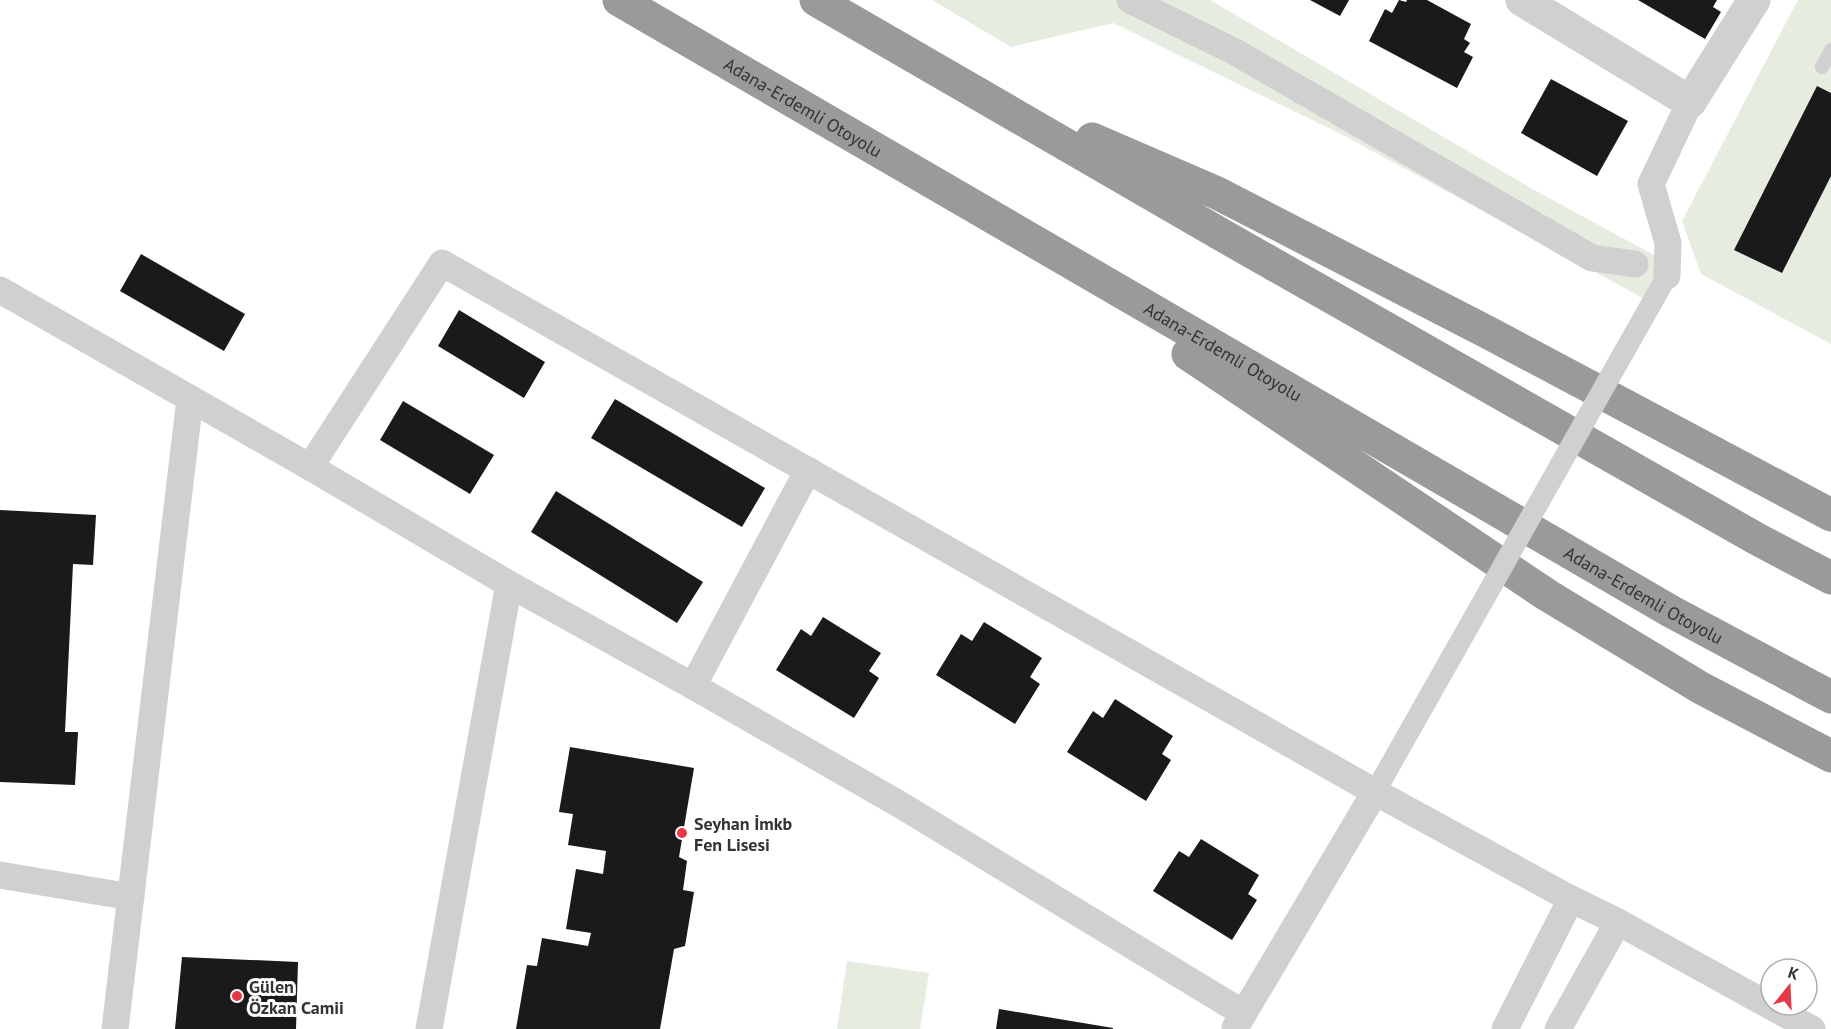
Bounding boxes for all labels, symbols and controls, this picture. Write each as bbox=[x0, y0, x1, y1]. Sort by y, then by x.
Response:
street label: Adana-Erdemli Otoyolu bbox=[720, 52, 886, 162]
street label: Adana-Erdemli Otoyolu bbox=[1140, 296, 1307, 406]
street label: Adana-Erdemli Otoyolu bbox=[1560, 541, 1727, 649]
place label: Seyhan İmkb Fen Lisesi bbox=[694, 812, 793, 856]
marker: Seyhan İmkb Fen Lisesi bbox=[675, 826, 689, 840]
north arrow bbox=[1759, 957, 1819, 1017]
text: K bbox=[1786, 962, 1802, 984]
place label: Gülen Özkan Camii bbox=[249, 975, 344, 1019]
marker: Gülen Özkan Camii bbox=[230, 989, 244, 1003]

